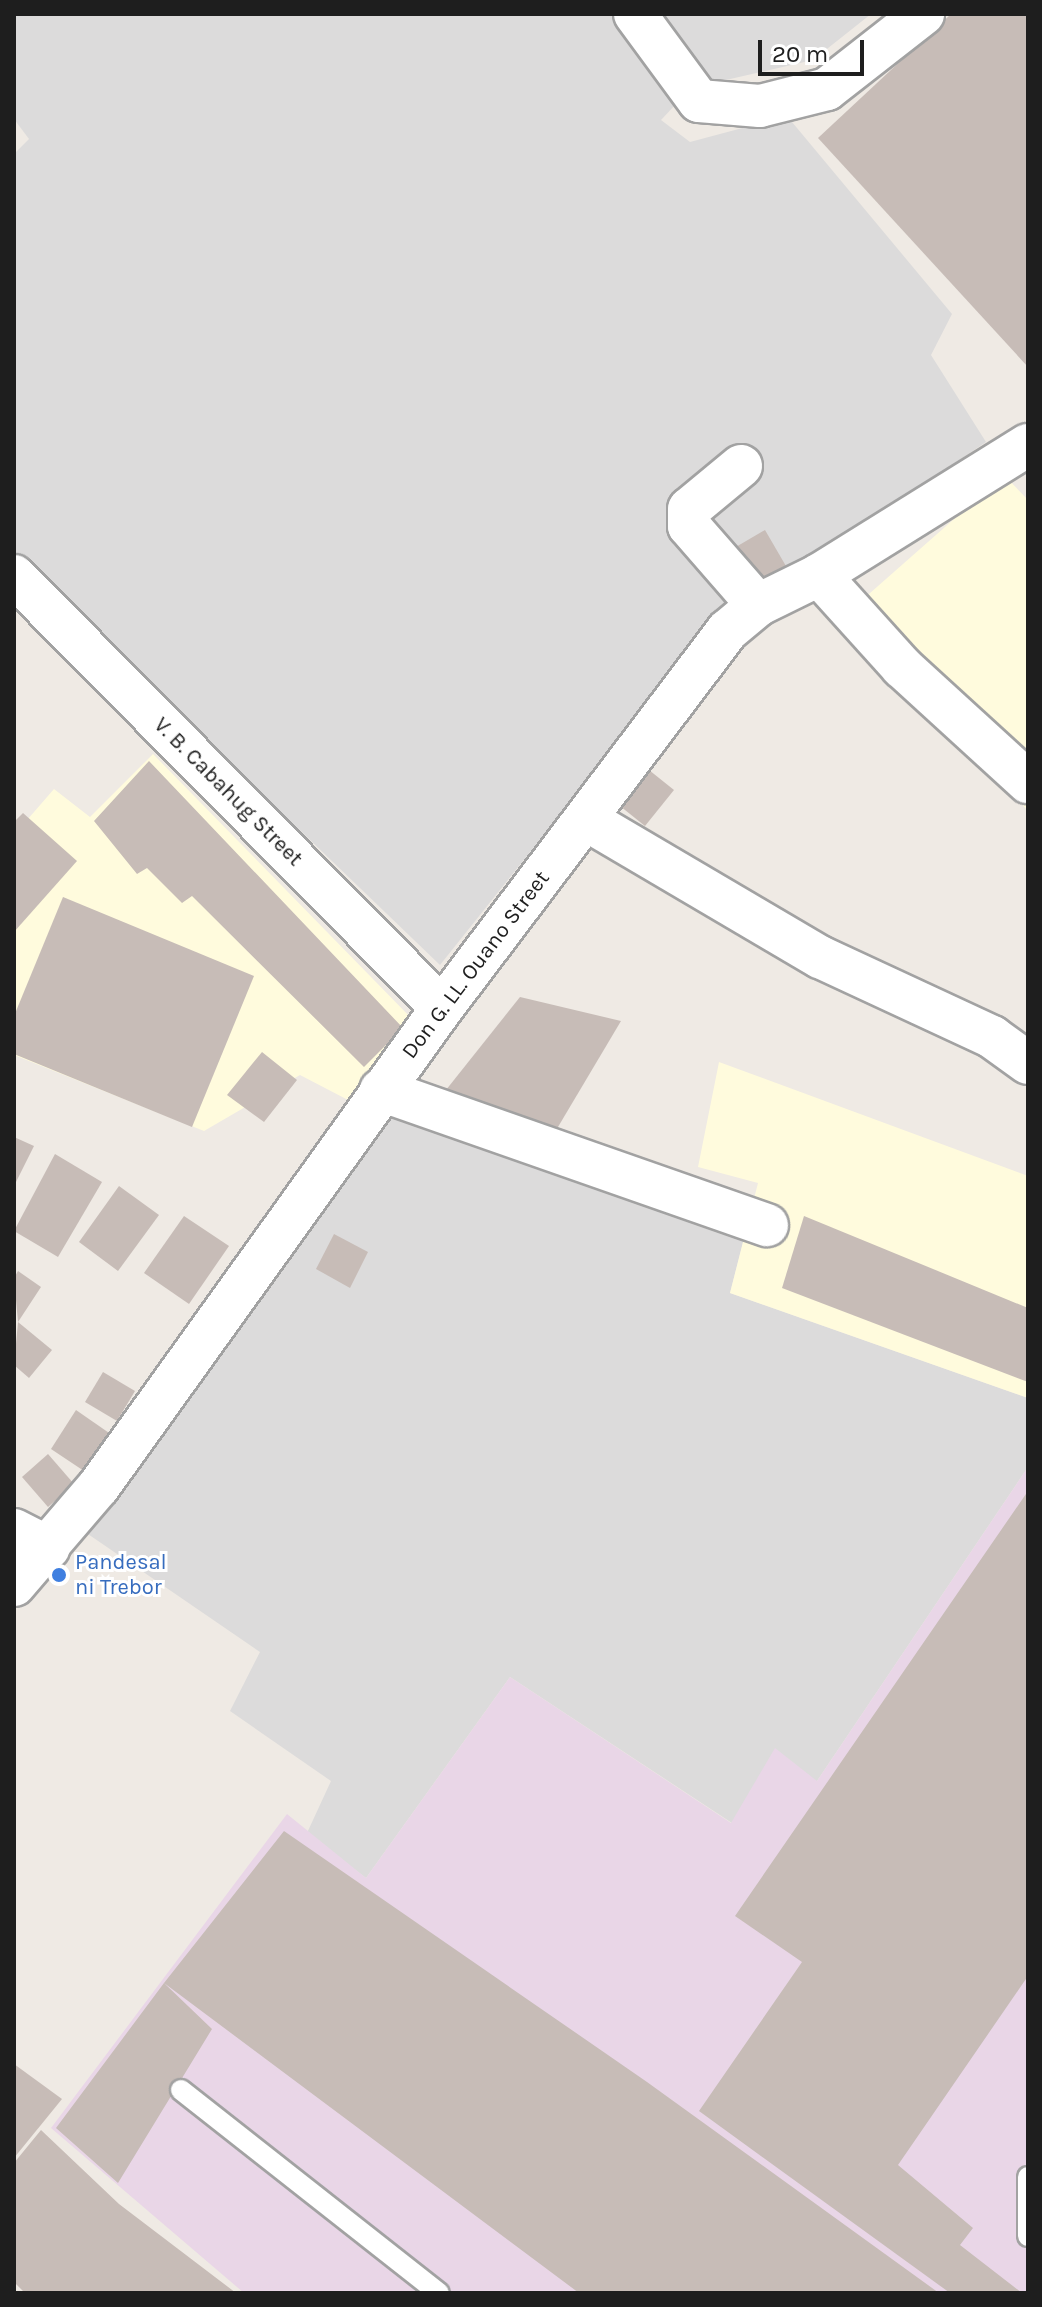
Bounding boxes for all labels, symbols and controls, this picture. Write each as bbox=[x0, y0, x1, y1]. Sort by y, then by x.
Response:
scale bar bbox=[762, 24, 868, 74]
text: 20 m bbox=[772, 40, 828, 68]
street label: V. B. Cabahug Street bbox=[148, 712, 308, 872]
street label: Don G. LL. Ouano Street bbox=[397, 866, 555, 1064]
place label: Pandesal ni Trebor bbox=[75, 1549, 167, 1600]
marker: Pandesal ni Trebor bbox=[50, 1566, 68, 1584]

